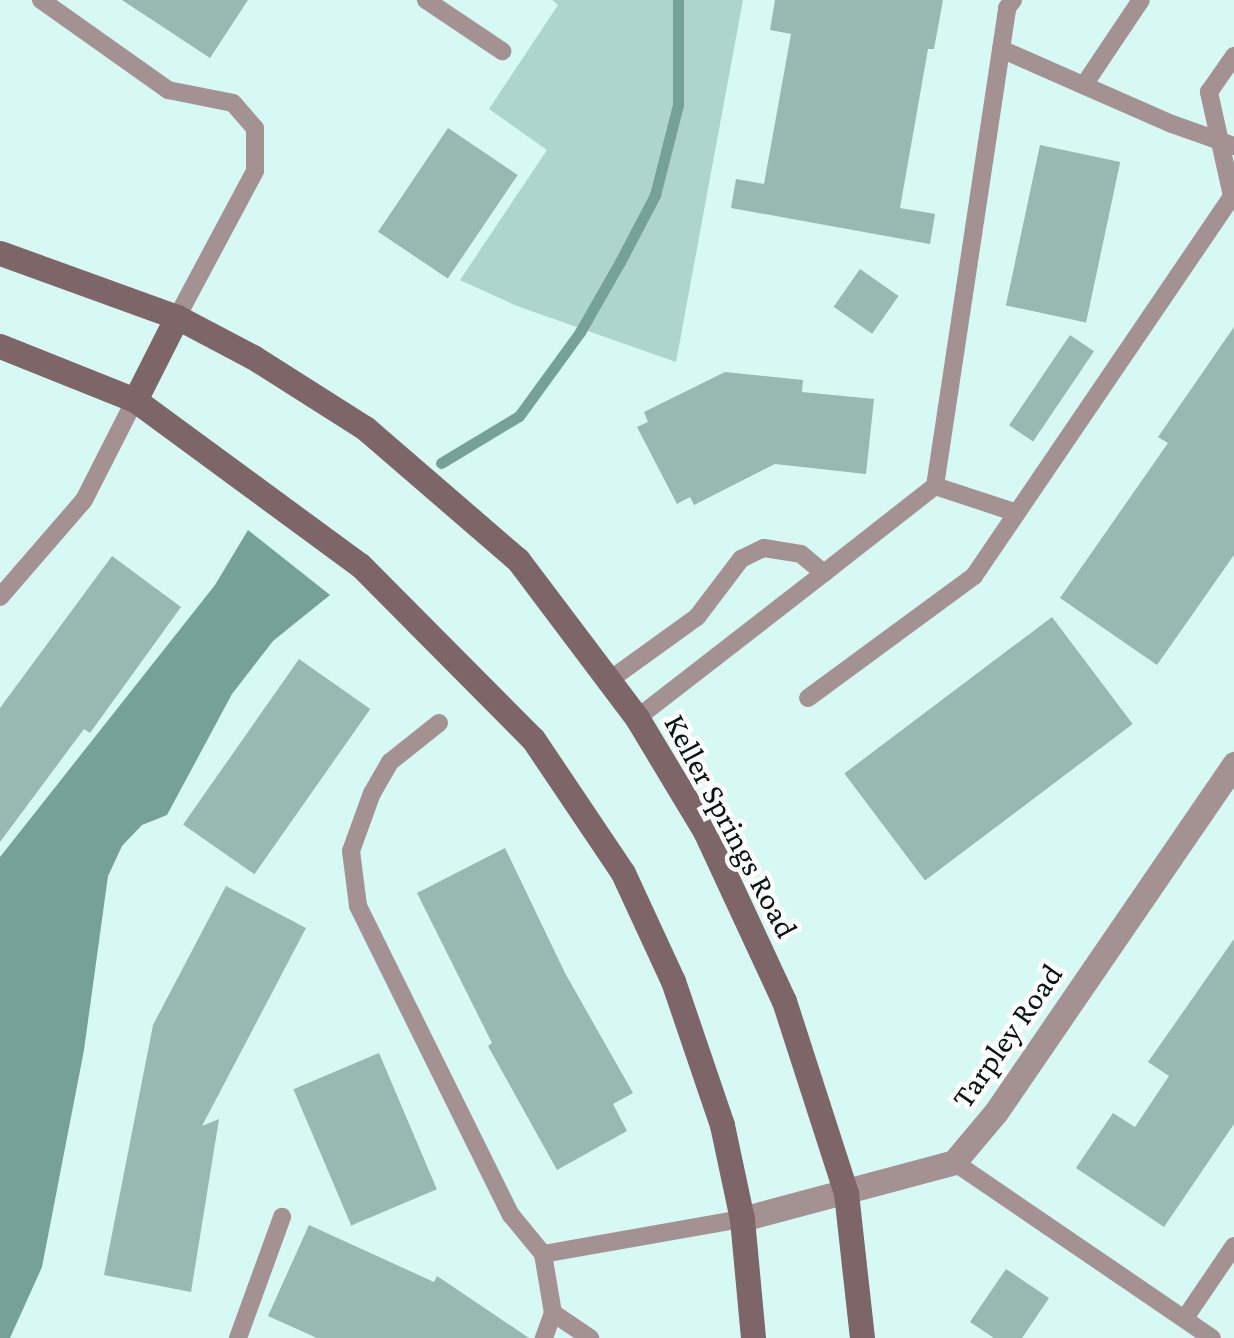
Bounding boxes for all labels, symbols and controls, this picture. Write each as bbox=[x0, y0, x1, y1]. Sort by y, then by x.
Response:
street label: Keller Springs Road bbox=[656, 708, 806, 944]
street label: Tarpley Road bbox=[943, 956, 1071, 1116]

